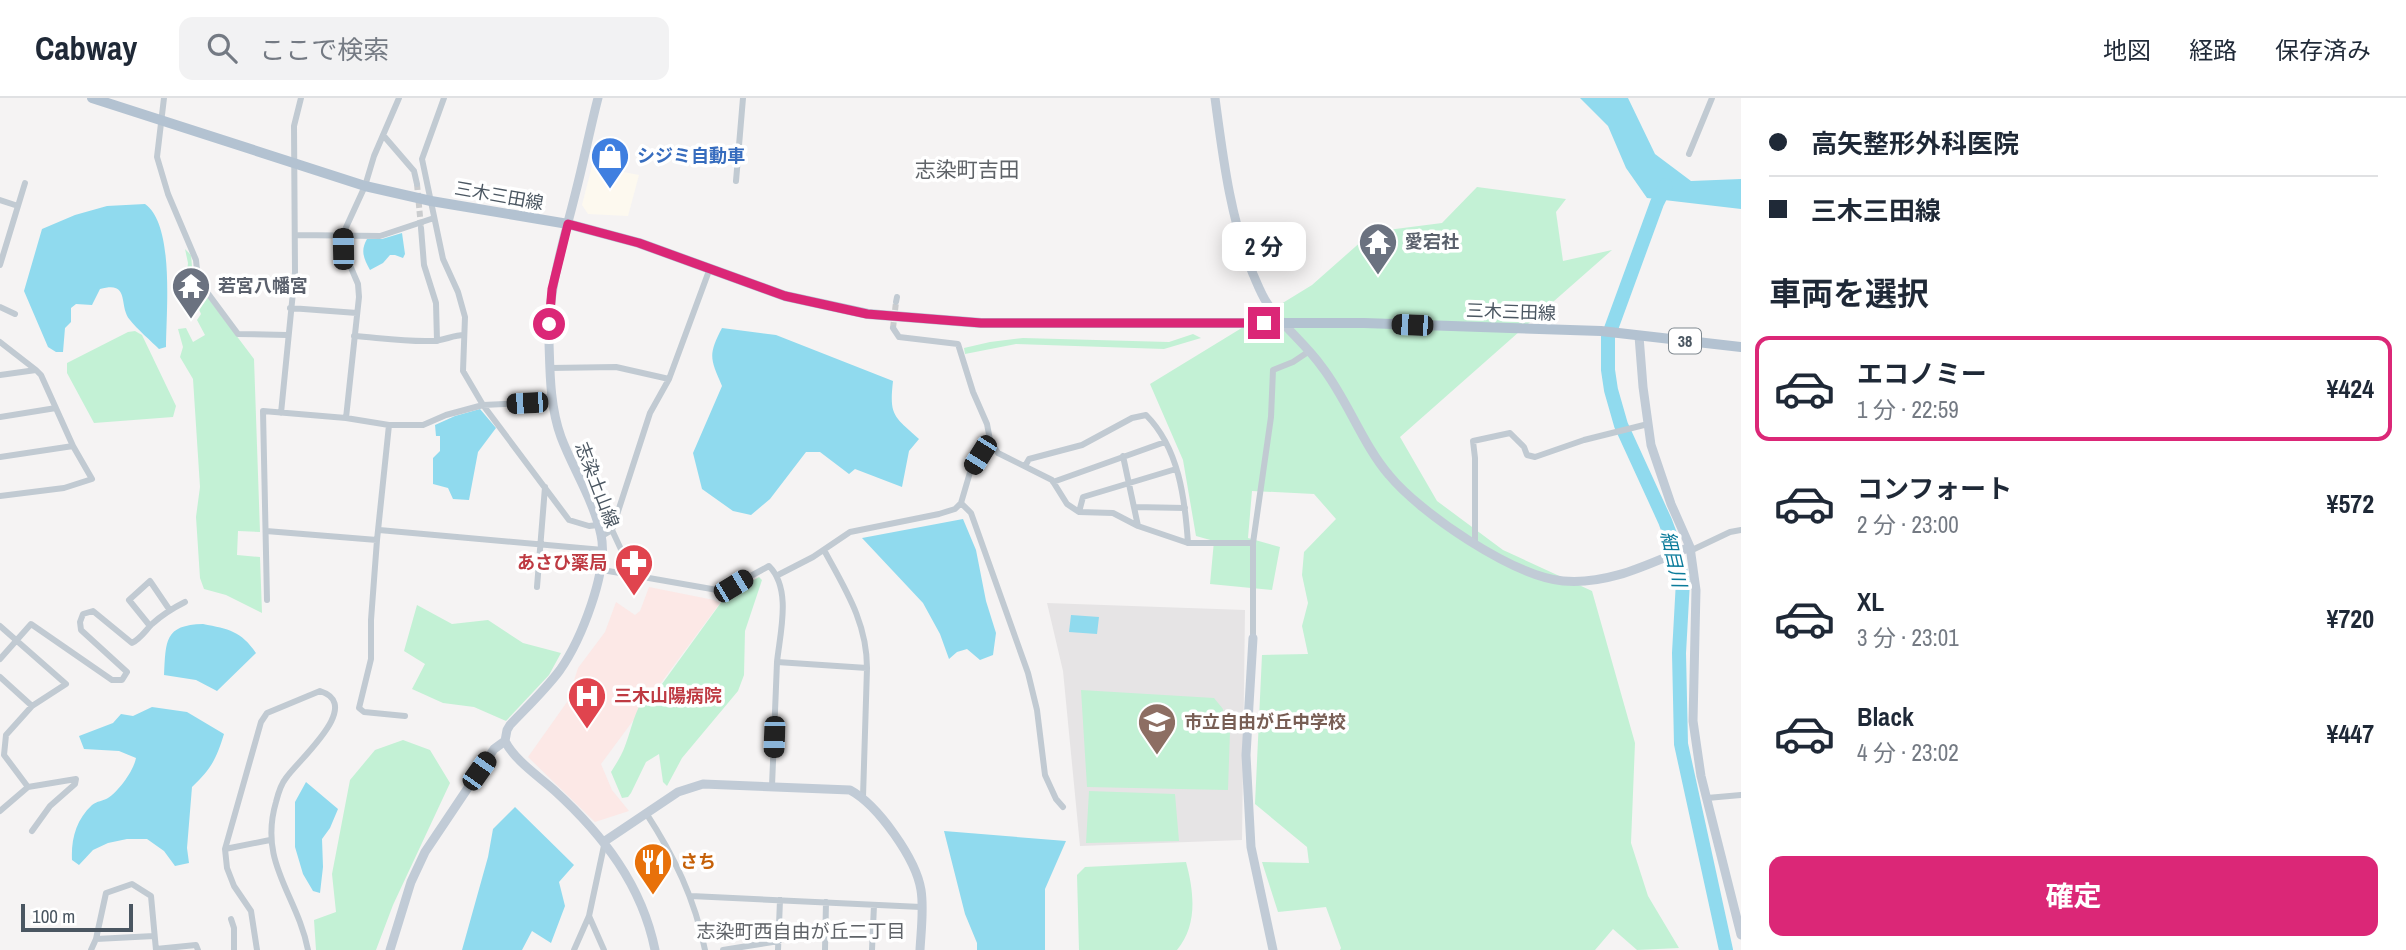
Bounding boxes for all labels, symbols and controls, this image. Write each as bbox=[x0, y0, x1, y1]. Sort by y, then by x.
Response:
search box bbox=[179, 17, 669, 80]
text: Cabway bbox=[35, 26, 137, 70]
icon: search bbox=[203, 29, 241, 67]
text: ここで検索 bbox=[259, 32, 389, 67]
text: 地図 bbox=[2103, 34, 2151, 66]
text: 経路 bbox=[2189, 34, 2237, 66]
text: 保存済み bbox=[2275, 34, 2371, 66]
text: 高矢整形外科医院 bbox=[1811, 126, 2019, 161]
shop icon: シジミ自動車 bbox=[589, 135, 631, 190]
place label: シジミ自動車 bbox=[637, 143, 745, 168]
district label: 志染町吉田 bbox=[915, 155, 1020, 184]
street label: 三木三田線 bbox=[453, 175, 546, 216]
text: 三木三田線 bbox=[1811, 193, 1941, 228]
temple icon: 愛宕社 bbox=[1357, 221, 1399, 276]
callout: 2 分 bbox=[1222, 222, 1306, 271]
car bbox=[333, 228, 354, 270]
place label: 愛宕社 bbox=[1405, 229, 1459, 254]
text: 2 分 bbox=[1245, 231, 1283, 262]
temple icon: 若宮八幡宮 bbox=[170, 265, 212, 320]
text: 車両を選択 bbox=[1769, 272, 1929, 315]
place label: 若宮八幡宮 bbox=[218, 273, 308, 298]
street label: 三木三田線 bbox=[1466, 297, 1556, 326]
route end bbox=[1248, 307, 1280, 339]
route start bbox=[533, 308, 565, 340]
car bbox=[1391, 314, 1434, 336]
road number: 38 bbox=[1669, 328, 1701, 354]
text: エコノミー bbox=[1857, 356, 1987, 391]
icon: car bbox=[1773, 357, 1836, 420]
text: ¥424 bbox=[2327, 371, 2374, 406]
car bbox=[506, 391, 549, 415]
text: 1 分 · 22:59 bbox=[1857, 394, 1959, 425]
car bbox=[960, 432, 1001, 478]
street label: 志染土山線 bbox=[570, 438, 625, 531]
text: コンフォート bbox=[1857, 471, 2012, 506]
icon: car bbox=[1773, 472, 1836, 535]
text: ¥572 bbox=[2327, 486, 2374, 521]
text: 2 分 · 23:00 bbox=[1857, 509, 1959, 540]
water label: 細目川 bbox=[1655, 528, 1694, 592]
pharmacy icon: あさひ薬局 bbox=[613, 542, 655, 597]
place label: あさひ薬局 bbox=[517, 550, 607, 575]
car bbox=[710, 566, 757, 606]
text: XL bbox=[1857, 584, 1884, 619]
icon: car bbox=[1773, 587, 1836, 650]
text: ¥720 bbox=[2327, 601, 2374, 636]
text: 3 分 · 23:01 bbox=[1857, 622, 1959, 653]
hospital icon: 三木山陽病院 bbox=[566, 675, 608, 730]
place label: 三木山陽病院 bbox=[614, 683, 722, 708]
text: Black bbox=[1857, 699, 1914, 734]
school or university icon: 市立自由が丘中学校 bbox=[1136, 701, 1178, 756]
icon: car bbox=[1773, 702, 1836, 765]
place label: 市立自由が丘中学校 bbox=[1184, 709, 1346, 734]
car bbox=[763, 716, 786, 758]
text: ¥447 bbox=[2327, 716, 2374, 751]
text: 4 分 · 23:02 bbox=[1857, 737, 1959, 768]
car bbox=[459, 748, 500, 794]
restaurant icon: さち bbox=[632, 841, 674, 896]
place label: さち bbox=[680, 849, 716, 874]
button: 確定 bbox=[1769, 856, 2378, 936]
scale bar bbox=[21, 901, 133, 933]
text: 100 m bbox=[32, 903, 75, 929]
district label: 志染町西自由が丘二丁目 bbox=[696, 918, 906, 944]

